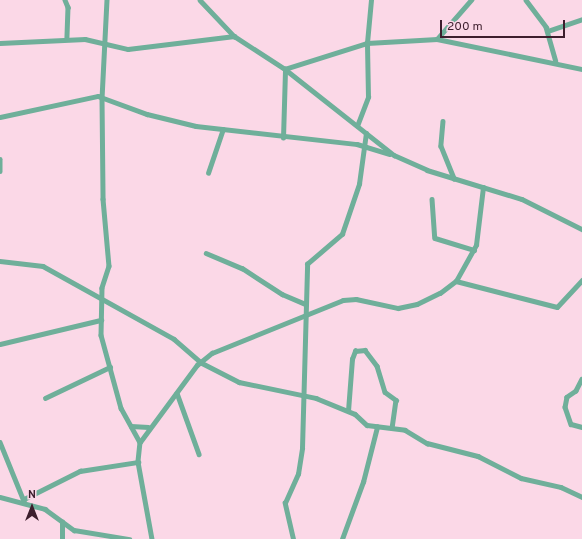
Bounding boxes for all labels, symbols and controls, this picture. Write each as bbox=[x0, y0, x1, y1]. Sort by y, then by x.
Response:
scale bar bbox=[442, 12, 567, 38]
text: 200 m bbox=[447, 19, 483, 35]
north arrow bbox=[12, 487, 52, 527]
text: N bbox=[28, 488, 36, 502]

